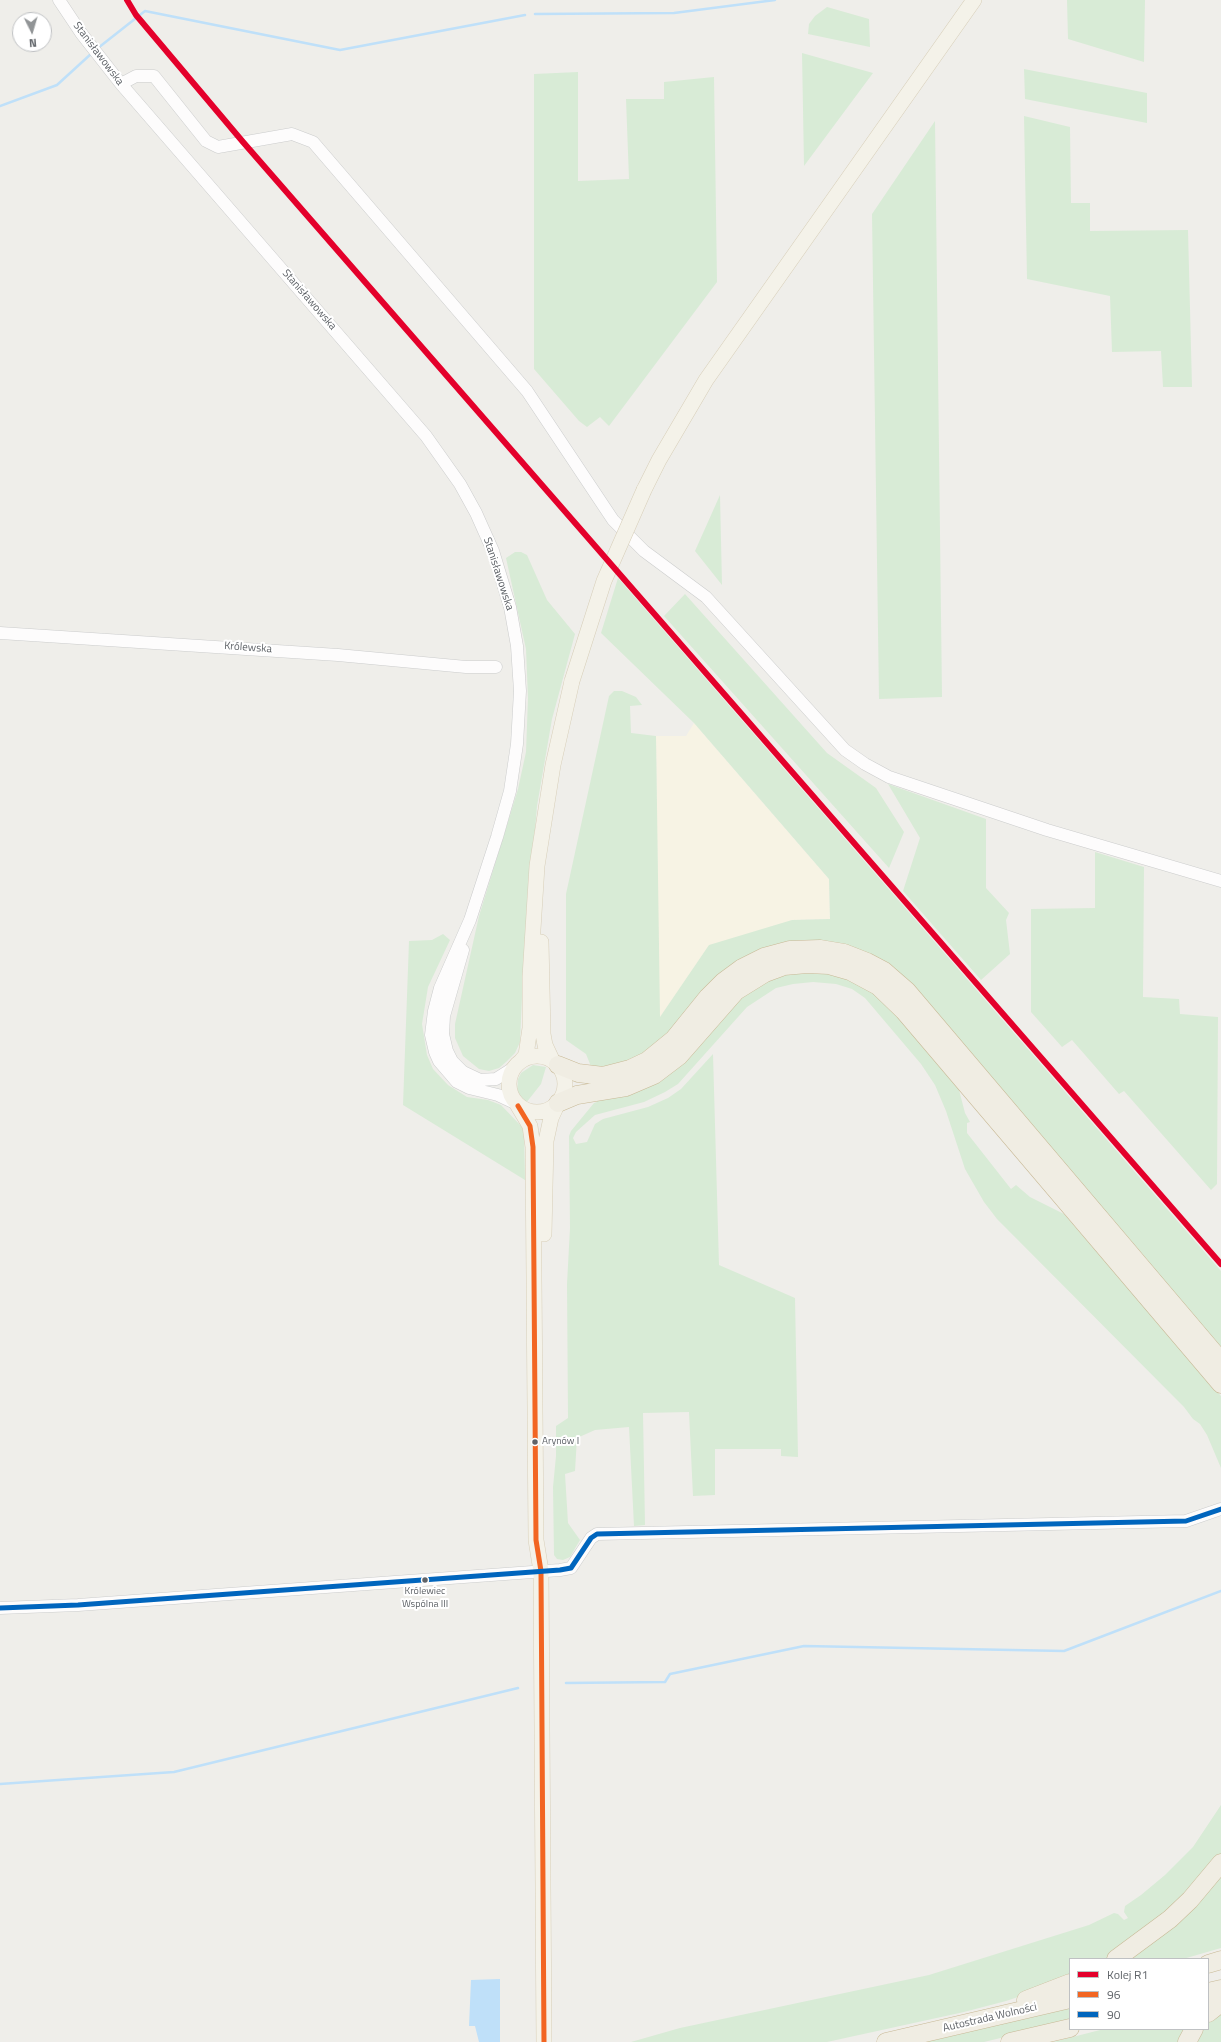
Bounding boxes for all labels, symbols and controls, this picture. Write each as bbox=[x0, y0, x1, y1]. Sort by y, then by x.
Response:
north arrow bbox=[12, 12, 52, 52]
street label: Stanisławowska bbox=[70, 20, 126, 88]
text: N bbox=[28, 35, 37, 51]
street label: Stanisławowska bbox=[279, 267, 339, 333]
street label: Stanisławowska bbox=[480, 536, 516, 612]
street label: Królewska bbox=[224, 640, 272, 656]
place label: Arynów I bbox=[542, 1436, 579, 1448]
marker: Arynów I bbox=[530, 1437, 540, 1447]
marker: Królewiec Wspólna III bbox=[420, 1575, 430, 1585]
place label: Królewiec Wspólna III bbox=[402, 1586, 448, 1610]
legend bbox=[1069, 1958, 1209, 2030]
text: Kolej R1 bbox=[1107, 1965, 1148, 1984]
text: 96 bbox=[1107, 1985, 1120, 2004]
street label: Autostrada Wolności bbox=[942, 2001, 1038, 2035]
text: 90 bbox=[1107, 2005, 1120, 2024]

